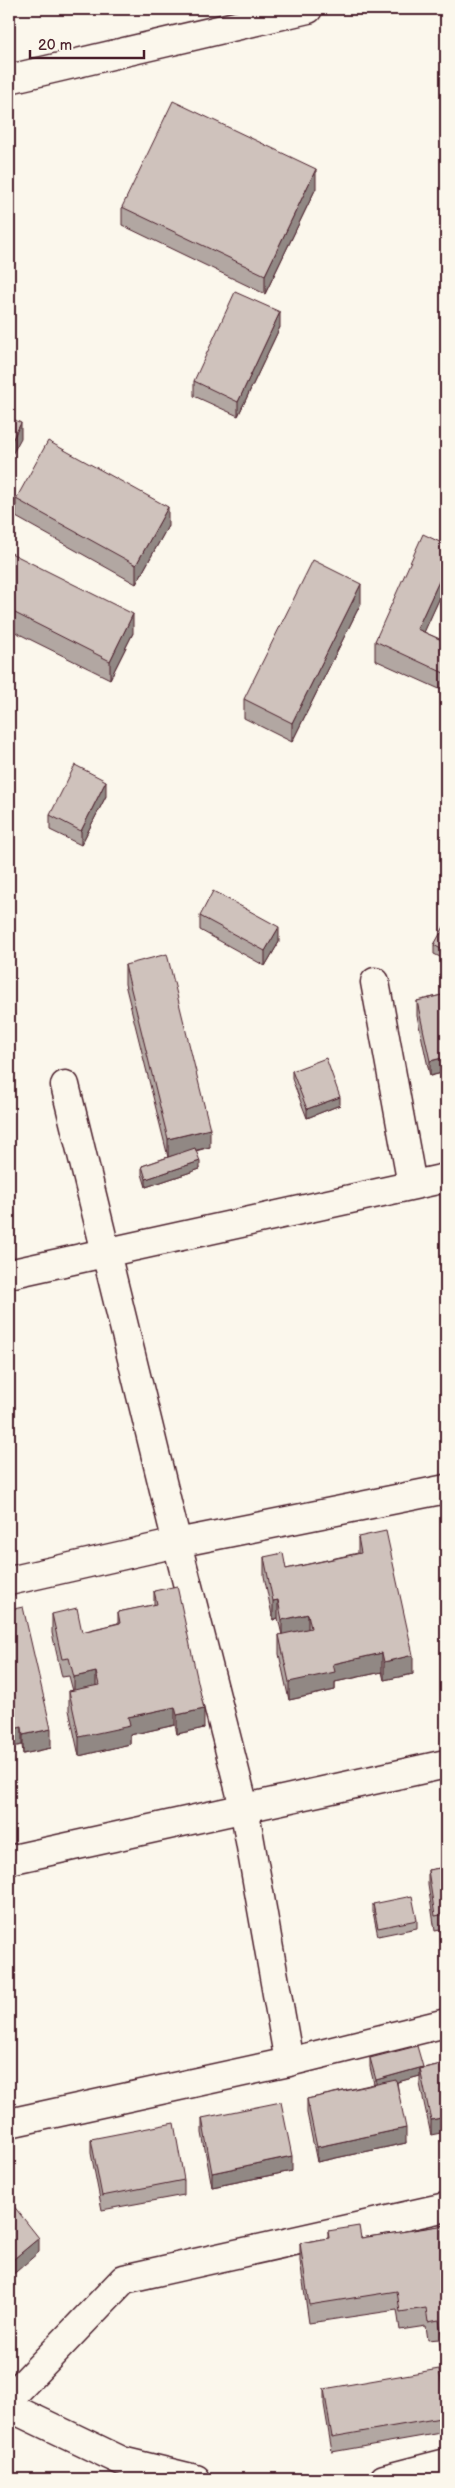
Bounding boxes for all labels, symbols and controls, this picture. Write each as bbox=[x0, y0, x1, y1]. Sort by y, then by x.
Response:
scale bar bbox=[30, 28, 144, 60]
text: 20 m bbox=[38, 36, 72, 55]

